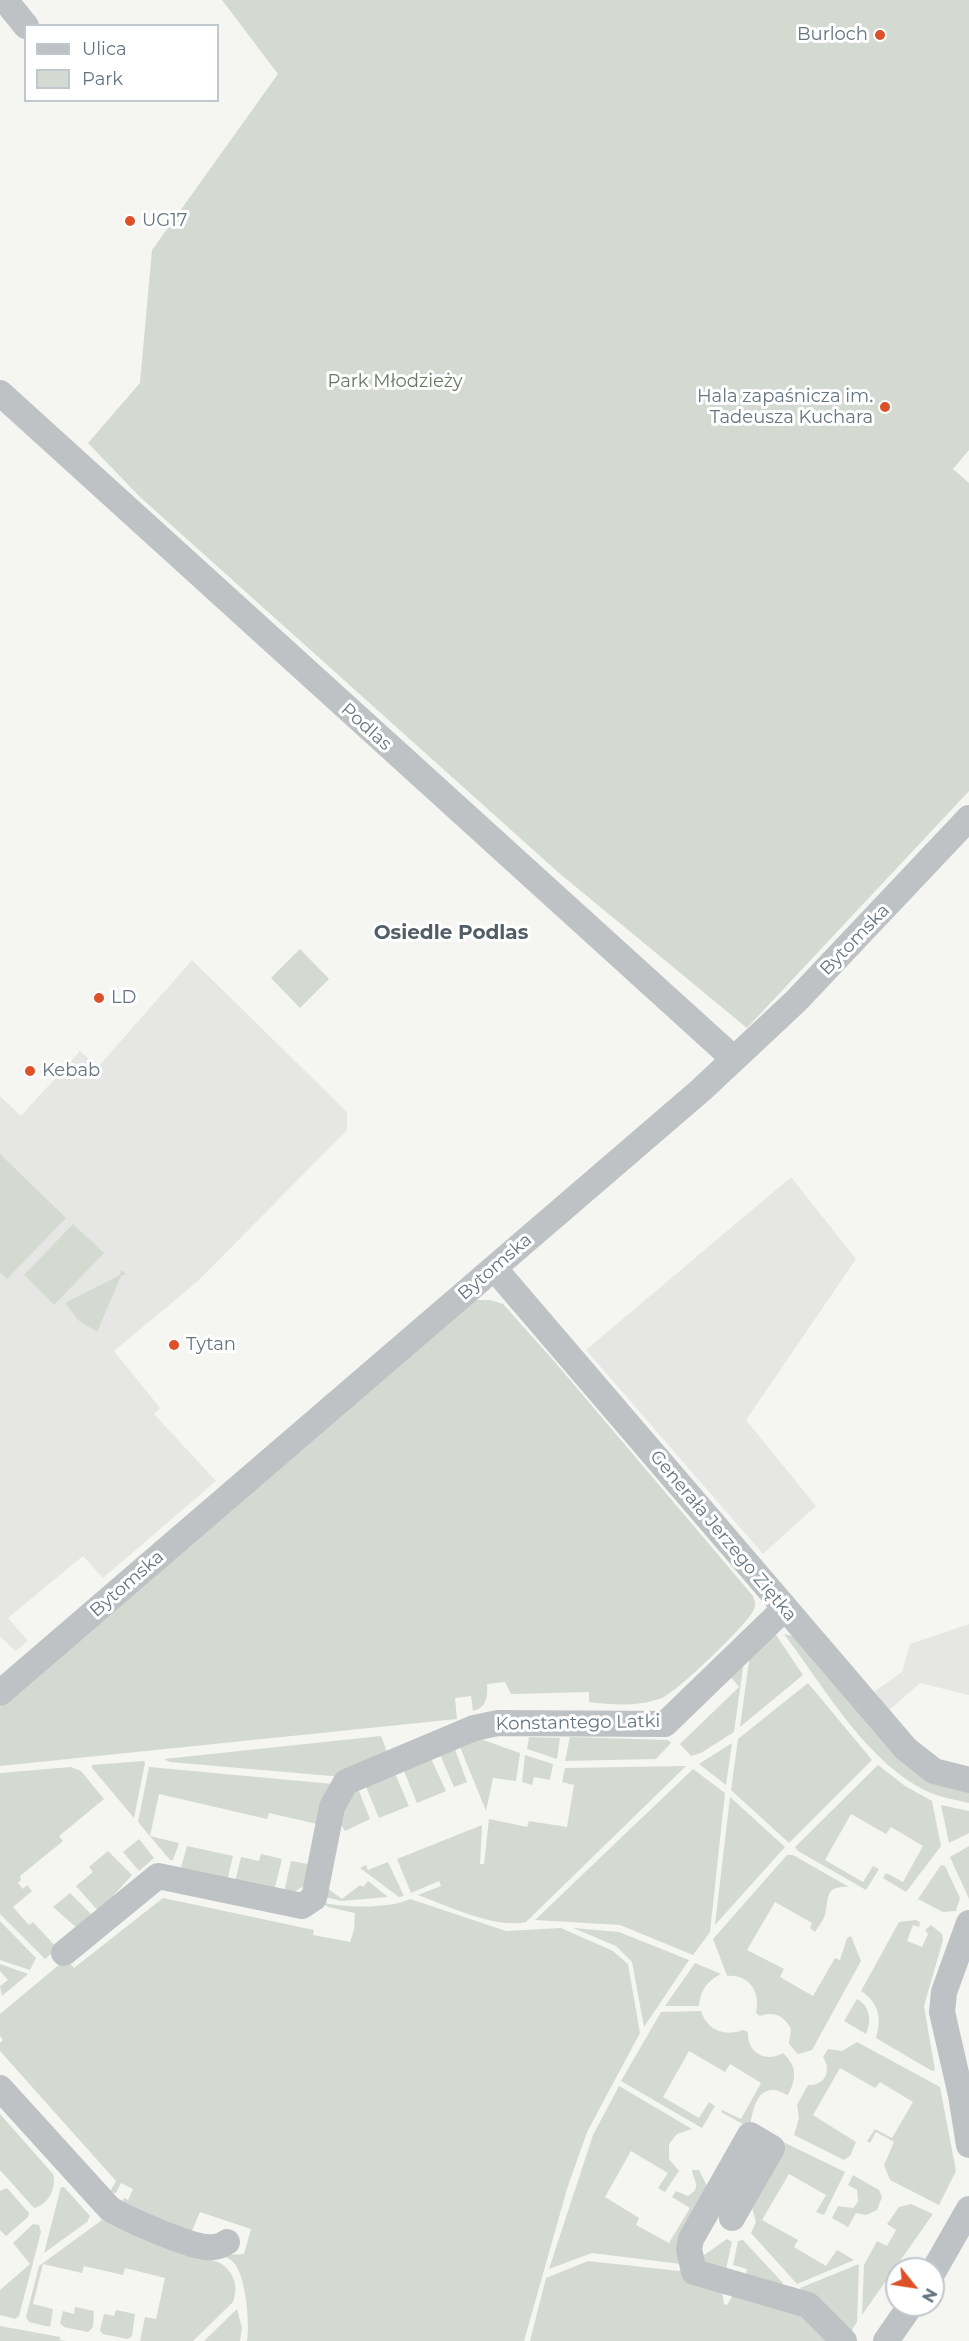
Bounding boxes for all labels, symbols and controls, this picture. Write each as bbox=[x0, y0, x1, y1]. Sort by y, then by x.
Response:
legend bbox=[24, 24, 219, 102]
place label: Burloch bbox=[797, 24, 868, 46]
marker: Burloch bbox=[873, 28, 887, 42]
text: Ulica bbox=[82, 38, 127, 60]
text: Park bbox=[82, 68, 123, 90]
place label: UG17 bbox=[142, 210, 187, 232]
marker: UG17 bbox=[123, 214, 137, 228]
park label: Park Młodzieży bbox=[327, 371, 463, 393]
place label: Hala zapaśnicza im. Tadeusza Kuchara bbox=[697, 386, 873, 428]
marker: Hala zapaśnicza im. Tadeusza Kuchara bbox=[878, 400, 892, 414]
street label: Podlas bbox=[336, 699, 396, 755]
street label: Bytomska bbox=[816, 900, 894, 980]
district label: Osiedle Podlas bbox=[374, 921, 528, 945]
place label: LD bbox=[111, 987, 136, 1009]
marker: LD bbox=[92, 991, 106, 1005]
place label: Kebab bbox=[42, 1060, 100, 1082]
marker: Kebab bbox=[23, 1064, 37, 1078]
street label: Bytomska bbox=[454, 1229, 536, 1305]
place label: Tytan bbox=[186, 1334, 236, 1356]
marker: Tytan bbox=[167, 1338, 181, 1352]
street label: Generała Jerzego Ziętka bbox=[645, 1446, 801, 1626]
street label: Bytomska bbox=[86, 1546, 168, 1622]
street label: Konstantego Latki bbox=[495, 1711, 661, 1735]
north arrow bbox=[885, 2257, 945, 2317]
text: N bbox=[918, 2285, 941, 2306]

